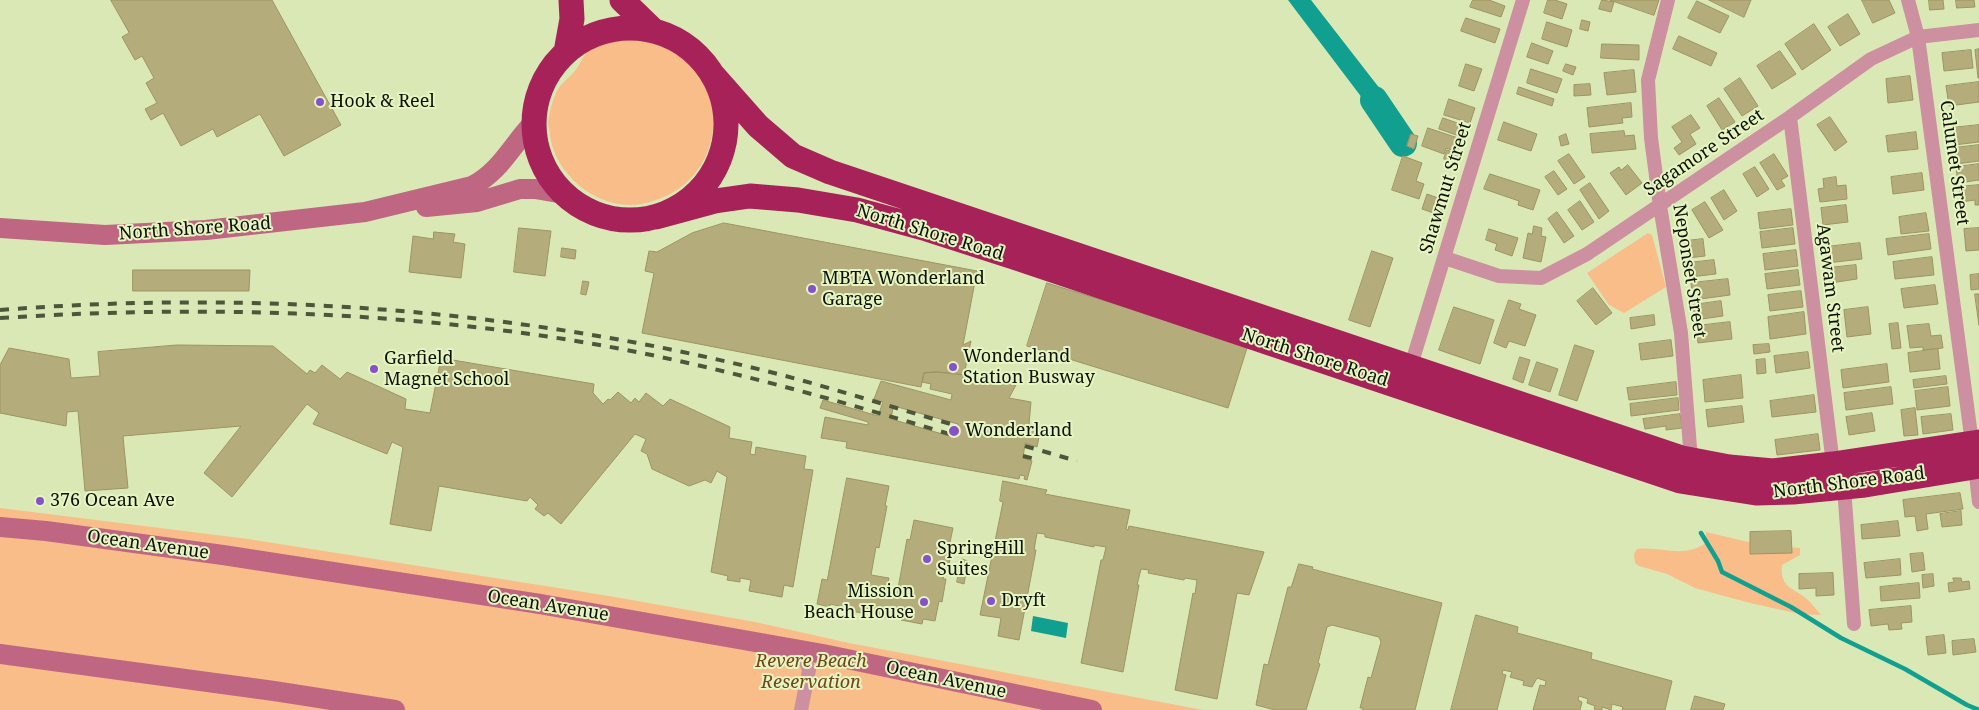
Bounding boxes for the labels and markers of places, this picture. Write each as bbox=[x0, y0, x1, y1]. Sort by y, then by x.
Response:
place label: Hook & Reel bbox=[330, 91, 435, 113]
marker: Hook & Reel bbox=[314, 96, 326, 108]
place label: MBTA Wonderland Garage bbox=[822, 268, 985, 310]
marker: MBTA Wonderland Garage bbox=[806, 283, 818, 295]
place label: Wonderland Station Busway bbox=[963, 346, 1095, 388]
place label: Garfield Magnet School bbox=[384, 348, 509, 390]
marker: Wonderland Station Busway bbox=[947, 361, 959, 373]
marker: Garfield Magnet School bbox=[368, 363, 380, 375]
place label: Wonderland bbox=[965, 420, 1072, 442]
marker: Wonderland bbox=[947, 424, 961, 438]
place label: 376 Ocean Ave bbox=[50, 490, 175, 512]
marker: 376 Ocean Ave bbox=[34, 495, 46, 507]
place label: SpringHill Suites bbox=[937, 538, 1025, 580]
marker: SpringHill Suites bbox=[921, 553, 933, 565]
place label: Mission Beach House bbox=[804, 581, 914, 624]
place label: Dryft bbox=[1001, 590, 1046, 612]
marker: Dryft bbox=[985, 595, 997, 607]
marker: Mission Beach House bbox=[918, 596, 930, 608]

